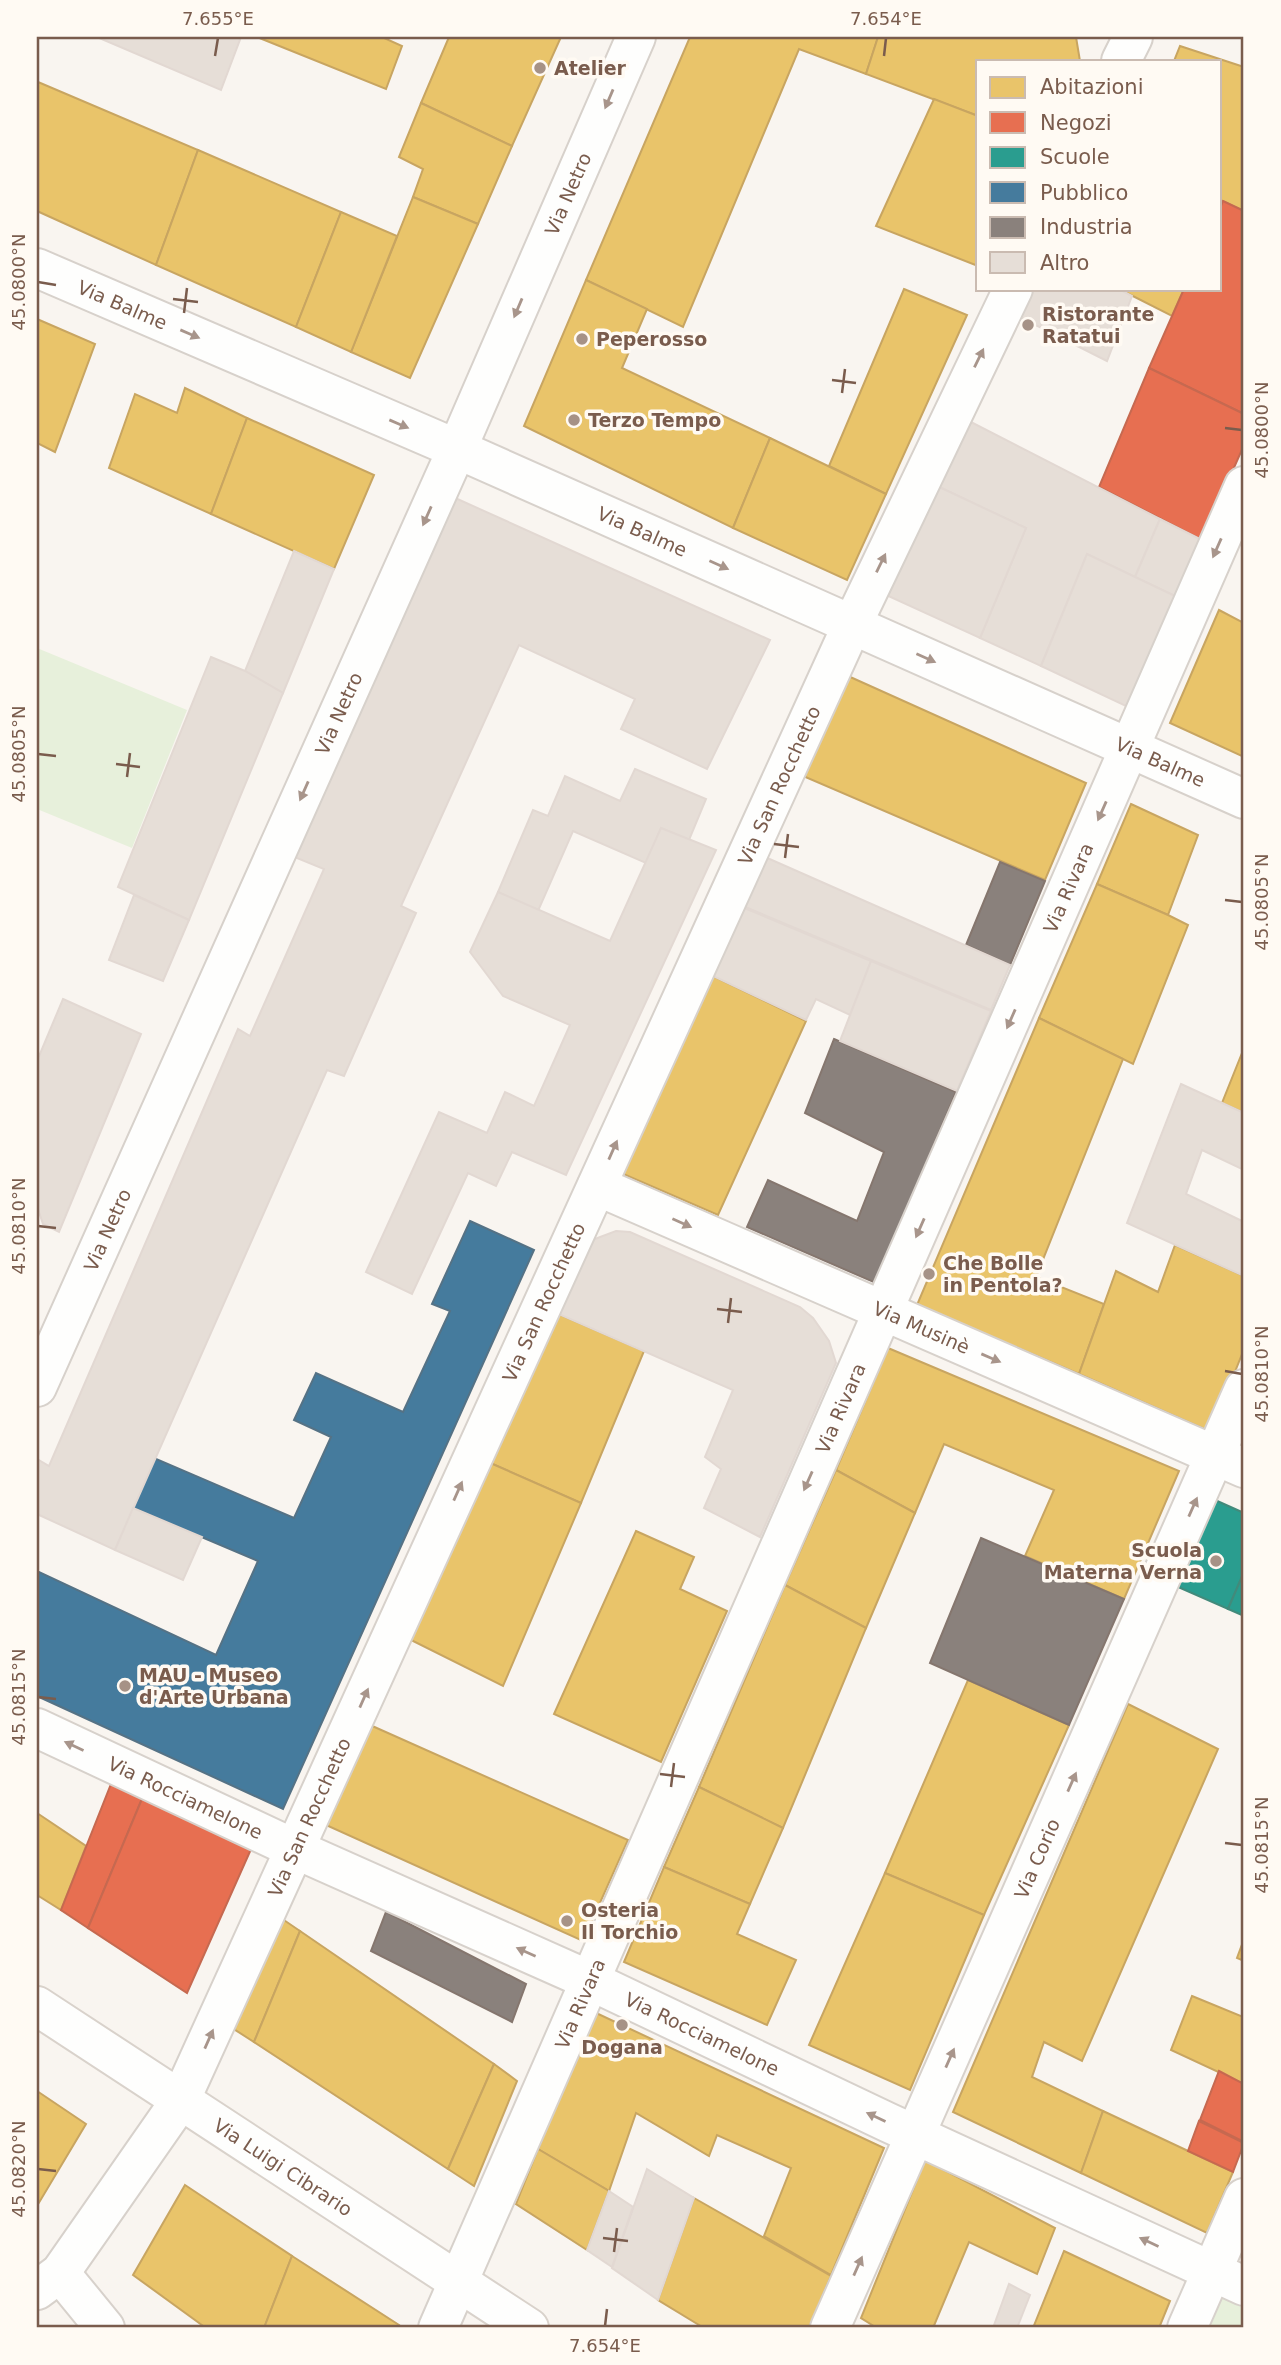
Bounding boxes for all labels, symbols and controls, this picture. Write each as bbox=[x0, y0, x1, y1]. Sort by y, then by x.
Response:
text: 7.655°E bbox=[182, 8, 254, 29]
text: 7.654°E bbox=[850, 8, 922, 29]
place label: Atelier bbox=[554, 57, 627, 79]
marker: Atelier bbox=[532, 60, 548, 76]
legend bbox=[976, 60, 1222, 290]
text: Abitazioni bbox=[1040, 75, 1143, 99]
one-way arrow bbox=[603, 89, 614, 110]
text: Negozi bbox=[1040, 111, 1112, 135]
text: Scuole bbox=[1040, 145, 1110, 169]
street label: Via Netro bbox=[540, 149, 596, 239]
text: Pubblico bbox=[1040, 181, 1128, 205]
text: Industria bbox=[1040, 215, 1133, 239]
text: 45.0800°N bbox=[8, 234, 29, 330]
text: Altro bbox=[1040, 251, 1089, 275]
street label: Via Balme bbox=[74, 276, 171, 334]
one-way arrow bbox=[513, 298, 524, 319]
place label: Ristorante Ratatui bbox=[1042, 303, 1154, 347]
marker: Ristorante Ratatui bbox=[1020, 317, 1036, 333]
place label: Peperosso bbox=[596, 328, 707, 350]
one-way arrow bbox=[179, 329, 200, 340]
marker: Peperosso bbox=[574, 331, 590, 347]
one-way arrow bbox=[974, 348, 985, 368]
text: 45.0800°N bbox=[1251, 382, 1272, 478]
place label: Terzo Tempo bbox=[588, 409, 721, 431]
marker: Terzo Tempo bbox=[566, 412, 582, 428]
one-way arrow bbox=[388, 419, 409, 430]
street label: Via Balme bbox=[594, 502, 690, 561]
one-way arrow bbox=[421, 506, 433, 526]
one-way arrow bbox=[1211, 538, 1223, 558]
one-way arrow bbox=[876, 553, 887, 573]
one-way arrow bbox=[708, 560, 729, 571]
one-way arrow bbox=[916, 653, 937, 664]
street label: Via Netro bbox=[311, 669, 367, 758]
street label: Via San Rocchetto bbox=[733, 702, 825, 868]
text: 45.0805°N bbox=[8, 706, 29, 802]
street label: Via Balme bbox=[1112, 732, 1208, 791]
one-way arrow bbox=[298, 781, 310, 801]
one-way arrow bbox=[1096, 801, 1108, 821]
street label: Via Rivara bbox=[1039, 839, 1098, 936]
text: 45.0805°N bbox=[1251, 854, 1272, 950]
one-way arrow bbox=[1005, 1009, 1016, 1030]
one-way arrow bbox=[608, 1140, 619, 1161]
text: 45.0810°N bbox=[8, 1178, 29, 1274]
street label: Via Netro bbox=[79, 1185, 135, 1275]
one-way arrow bbox=[671, 1218, 692, 1229]
one-way arrow bbox=[914, 1218, 926, 1238]
street label: Via San Rocchetto bbox=[498, 1219, 589, 1385]
place label: Che Bolle in Pentola? bbox=[943, 1252, 1062, 1296]
marker: Che Bolle in Pentola? bbox=[921, 1266, 937, 1282]
street label: Via Musinè bbox=[870, 1297, 973, 1358]
text: 45.0810°N bbox=[1251, 1326, 1272, 1422]
one-way arrow bbox=[981, 1352, 1001, 1364]
street label: Via Rivara bbox=[811, 1360, 870, 1457]
one-way arrow bbox=[803, 1471, 814, 1492]
one-way arrow bbox=[452, 1481, 464, 1501]
one-way arrow bbox=[1187, 1497, 1199, 1517]
place label: Scuola Materna Verna bbox=[1044, 1539, 1202, 1583]
marker: Scuola Materna Verna bbox=[1208, 1553, 1224, 1569]
text: 45.0815°N bbox=[8, 1649, 29, 1745]
place label: MAU - Museo d'Arte Urbana bbox=[139, 1664, 289, 1708]
marker: MAU - Museo d'Arte Urbana bbox=[117, 1678, 133, 1694]
one-way arrow bbox=[359, 1688, 370, 1709]
street label: Via San Rocchetto bbox=[263, 1734, 355, 1900]
one-way arrow bbox=[64, 1740, 84, 1751]
street label: Via Rocciamelone bbox=[105, 1752, 266, 1843]
one-way arrow bbox=[1067, 1772, 1078, 1793]
text: 45.0815°N bbox=[1251, 1797, 1272, 1893]
street label: Via Corio bbox=[1010, 1815, 1064, 1902]
place label: Osteria Il Torchio bbox=[581, 1899, 678, 1943]
marker: Osteria Il Torchio bbox=[559, 1913, 575, 1929]
one-way arrow bbox=[516, 1946, 536, 1958]
street label: Via Rivara bbox=[551, 1955, 609, 2052]
street label: Via Rocciamelone bbox=[621, 1988, 783, 2080]
marker: Dogana bbox=[614, 2017, 630, 2033]
one-way arrow bbox=[203, 2029, 214, 2049]
place label: Dogana bbox=[581, 2036, 663, 2058]
one-way arrow bbox=[945, 2047, 956, 2068]
one-way arrow bbox=[866, 2111, 886, 2122]
street label: Via Luigi Cibrario bbox=[209, 2114, 357, 2220]
text: 45.0820°N bbox=[8, 2121, 29, 2217]
one-way arrow bbox=[1139, 2237, 1159, 2248]
one-way arrow bbox=[852, 2256, 864, 2276]
text: 7.654°E bbox=[569, 2335, 641, 2356]

